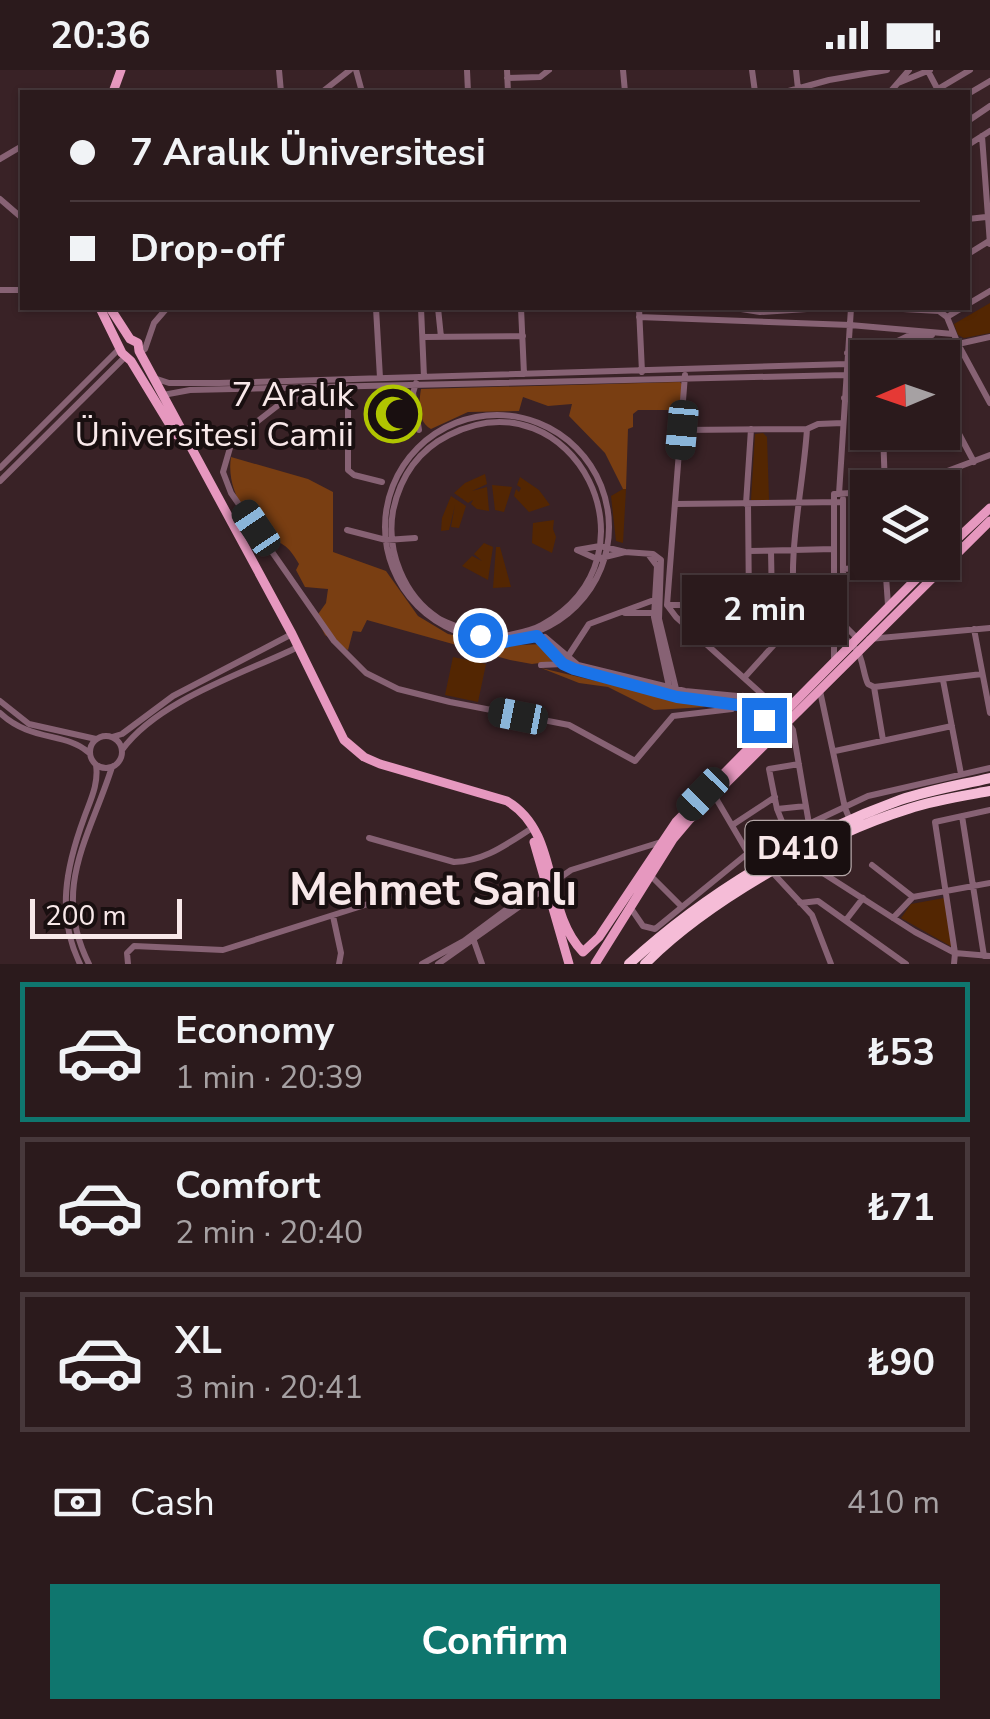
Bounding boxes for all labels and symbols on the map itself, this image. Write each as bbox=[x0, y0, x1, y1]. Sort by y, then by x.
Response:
north arrow bbox=[850, 340, 960, 450]
place label: 7 Aralık Üniversitesi Camii bbox=[74, 371, 354, 458]
mosque icon: 7 Aralık Üniversitesi Camii bbox=[363, 384, 423, 444]
car bbox=[664, 399, 700, 461]
car bbox=[227, 495, 285, 561]
callout: 2 min bbox=[682, 575, 846, 645]
route start bbox=[458, 613, 503, 658]
car bbox=[486, 696, 550, 736]
route end bbox=[742, 698, 787, 743]
car bbox=[671, 762, 735, 826]
road number: D410 bbox=[746, 821, 850, 875]
district label: Mehmet Sanlı bbox=[289, 860, 577, 921]
scale bar bbox=[30, 894, 182, 938]

